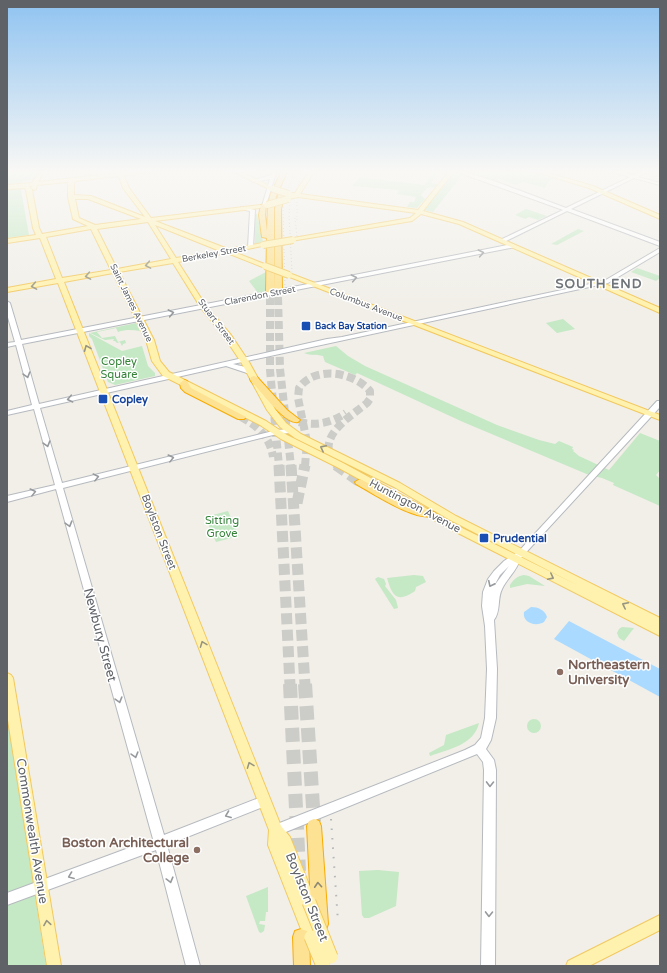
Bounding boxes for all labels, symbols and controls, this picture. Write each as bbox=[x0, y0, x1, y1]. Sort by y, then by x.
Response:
street label: Berkeley Street bbox=[181, 243, 247, 265]
one-way arrow bbox=[478, 249, 484, 258]
one-way arrow bbox=[145, 261, 151, 269]
street label: Saint James Avenue bbox=[107, 262, 155, 344]
one-way arrow bbox=[85, 271, 91, 280]
one-way arrow bbox=[351, 274, 357, 282]
district label: SOUTH END bbox=[555, 276, 643, 292]
one-way arrow bbox=[30, 281, 37, 289]
street label: Clarendon Street bbox=[224, 284, 297, 308]
street label: Columbus Avenue bbox=[328, 286, 404, 324]
street label: Stuart Street bbox=[195, 297, 237, 347]
one-way arrow bbox=[168, 310, 174, 318]
marker: Back Bay Station bbox=[300, 320, 312, 332]
place label: Back Bay Station bbox=[315, 321, 387, 332]
one-way arrow bbox=[83, 345, 91, 352]
park label: Copley Square bbox=[101, 355, 137, 381]
one-way arrow bbox=[22, 371, 31, 378]
marker: Copley bbox=[97, 393, 109, 405]
place label: Copley bbox=[112, 393, 148, 407]
one-way arrow bbox=[67, 395, 73, 403]
one-way arrow bbox=[42, 440, 51, 447]
one-way arrow bbox=[320, 445, 327, 453]
one-way arrow bbox=[168, 455, 175, 463]
one-way arrow bbox=[93, 473, 99, 481]
street label: Huntington Avenue bbox=[367, 476, 463, 536]
one-way arrow bbox=[30, 489, 36, 497]
street label: Boylston Street bbox=[139, 492, 179, 572]
park label: Sitting Grove bbox=[205, 514, 239, 540]
one-way arrow bbox=[64, 520, 73, 527]
marker: Prudential bbox=[478, 532, 490, 544]
place label: Prudential bbox=[493, 532, 547, 545]
one-way arrow bbox=[547, 572, 554, 580]
one-way arrow bbox=[488, 580, 496, 587]
street label: Newbury Street bbox=[80, 586, 120, 684]
one-way arrow bbox=[622, 602, 629, 610]
one-way arrow bbox=[199, 640, 207, 647]
place label: Northeastern University bbox=[568, 657, 650, 688]
marker: Northeastern University bbox=[555, 667, 565, 677]
one-way arrow bbox=[114, 697, 123, 704]
one-way arrow bbox=[130, 752, 139, 759]
street label: Commonwealth Avenue bbox=[13, 757, 51, 905]
one-way arrow bbox=[247, 761, 255, 768]
one-way arrow bbox=[486, 781, 494, 787]
one-way arrow bbox=[225, 811, 232, 819]
place label: Boston Architectural College bbox=[62, 835, 190, 866]
marker: Boston Architectural College bbox=[192, 845, 202, 855]
street label: Boylston Street bbox=[282, 850, 332, 944]
one-way arrow bbox=[68, 871, 75, 880]
one-way arrow bbox=[165, 876, 174, 883]
one-way arrow bbox=[314, 882, 322, 888]
one-way arrow bbox=[485, 911, 493, 917]
one-way arrow bbox=[43, 920, 52, 926]

